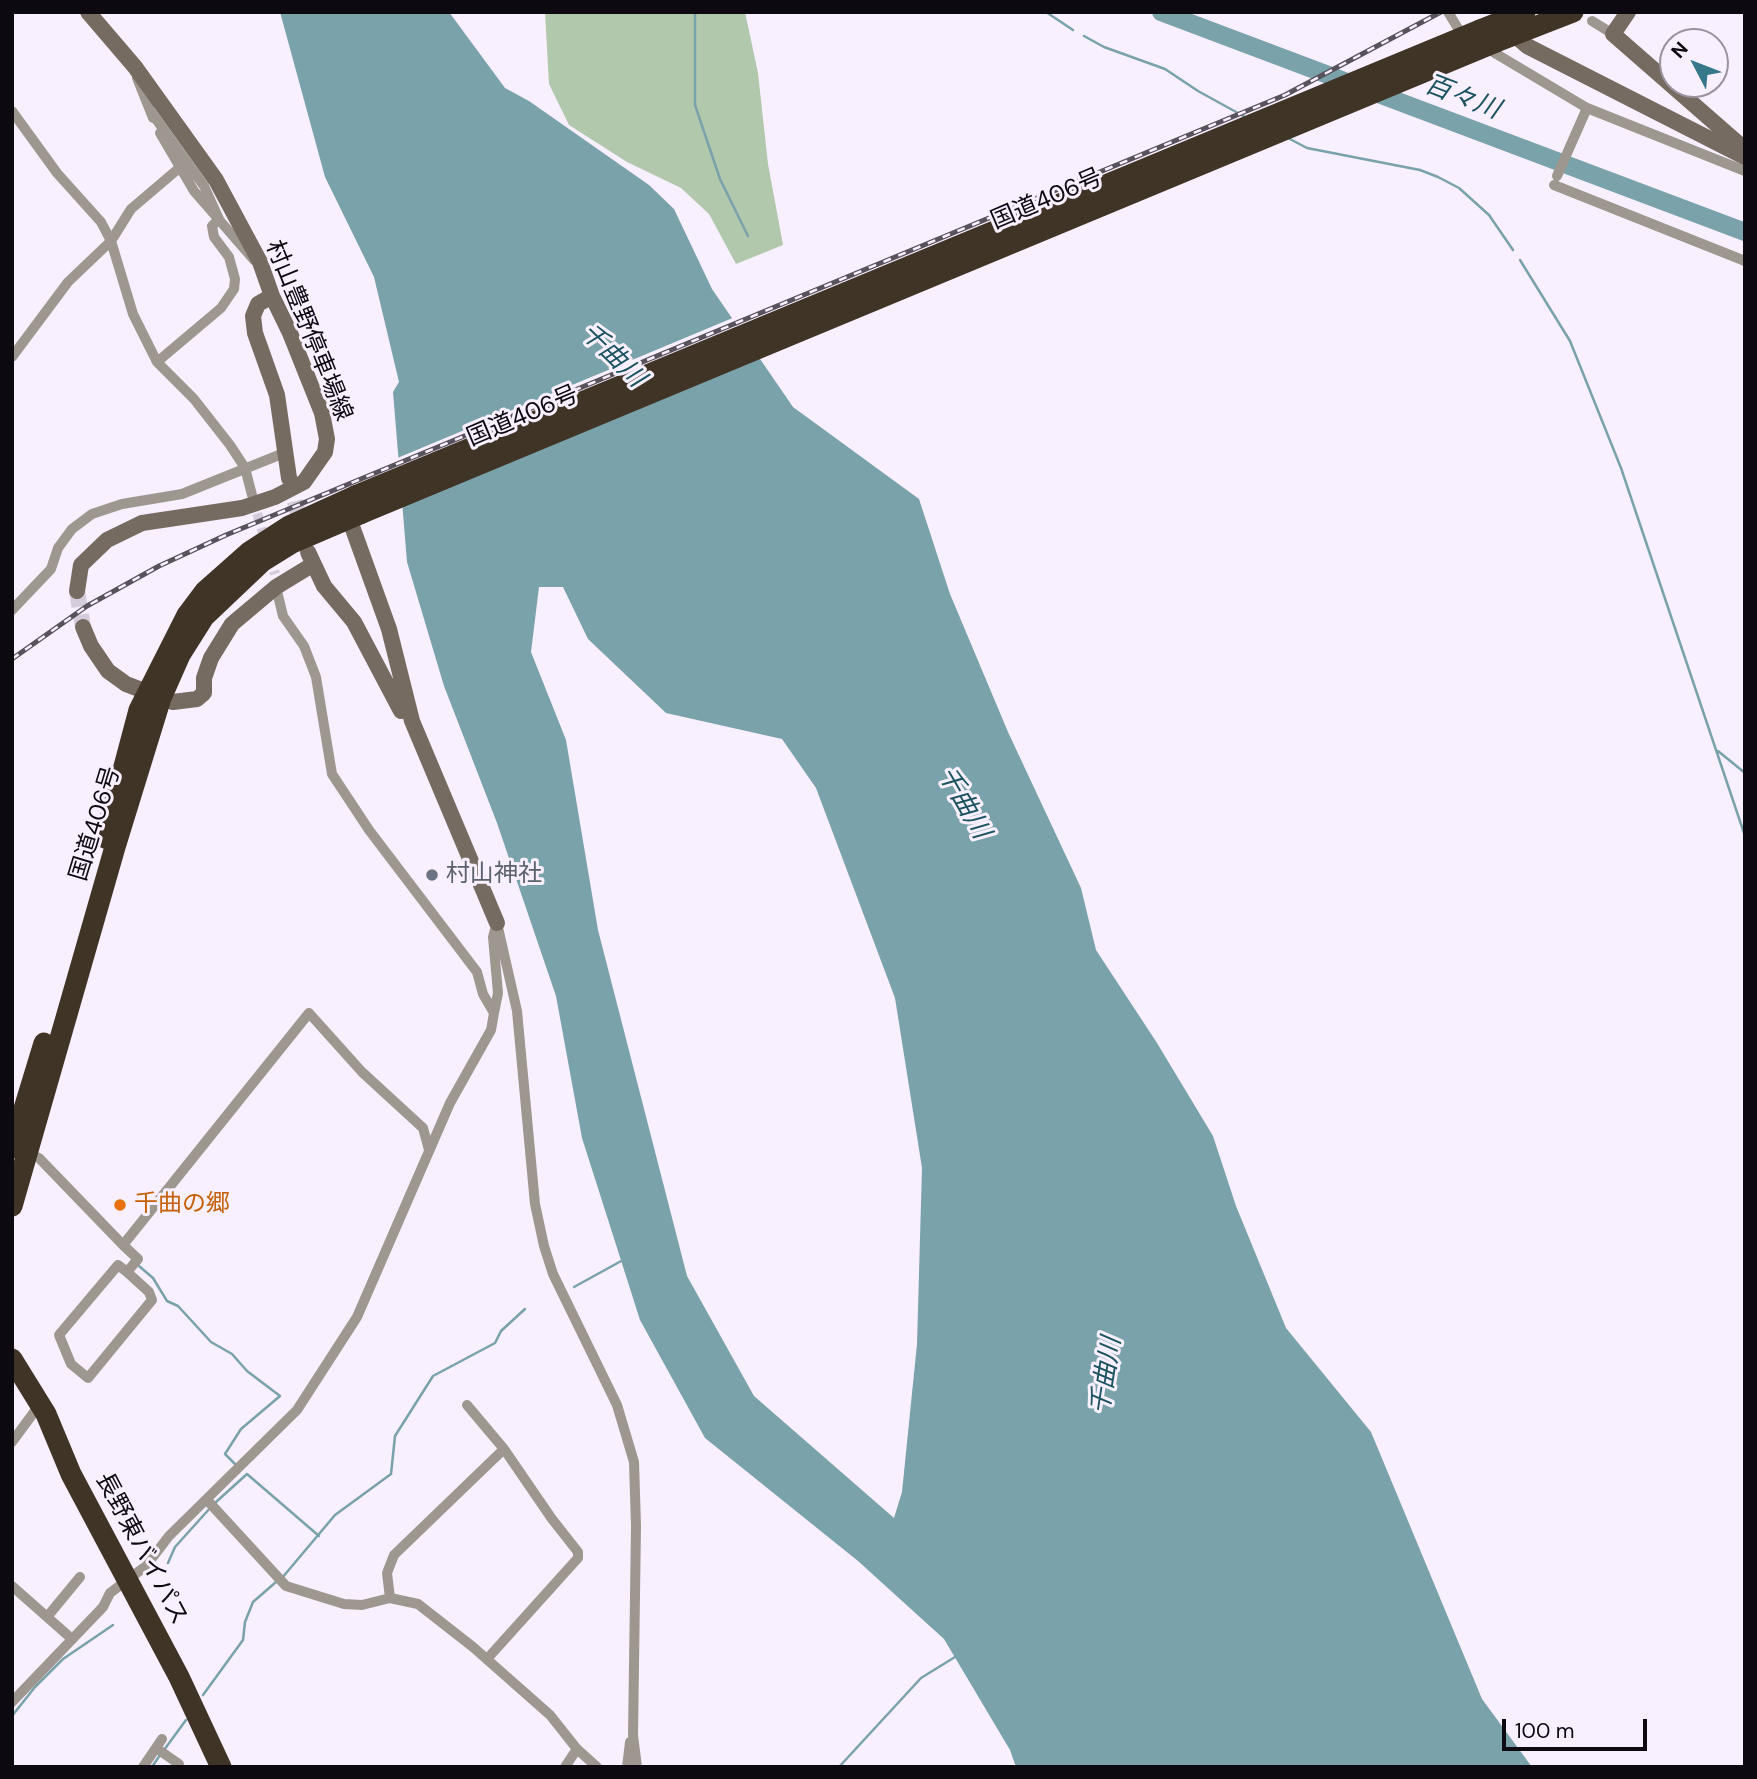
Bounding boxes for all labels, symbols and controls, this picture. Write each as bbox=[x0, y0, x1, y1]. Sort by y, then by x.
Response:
north arrow bbox=[1659, 28, 1729, 98]
text: N bbox=[1666, 36, 1693, 63]
water label: 百々川 bbox=[1420, 69, 1504, 127]
street label: 国道406号 bbox=[987, 164, 1107, 236]
street label: 村山豊野停車場線 bbox=[259, 237, 357, 425]
water label: 千曲川 bbox=[573, 318, 651, 394]
street label: 国道406号 bbox=[463, 381, 583, 453]
water label: 千曲川 bbox=[930, 761, 996, 845]
street label: 国道406号 bbox=[65, 763, 127, 885]
place label: 村山神社 bbox=[446, 861, 542, 889]
marker: 村山神社 bbox=[424, 867, 440, 883]
place label: 千曲の郷 bbox=[134, 1191, 230, 1219]
marker: 千曲の郷 bbox=[112, 1197, 128, 1213]
water label: 千曲川 bbox=[1085, 1335, 1129, 1417]
street label: 長野東バイパス bbox=[89, 1468, 193, 1630]
scale bar bbox=[1505, 1706, 1650, 1750]
text: 100 m bbox=[1515, 1717, 1575, 1745]

